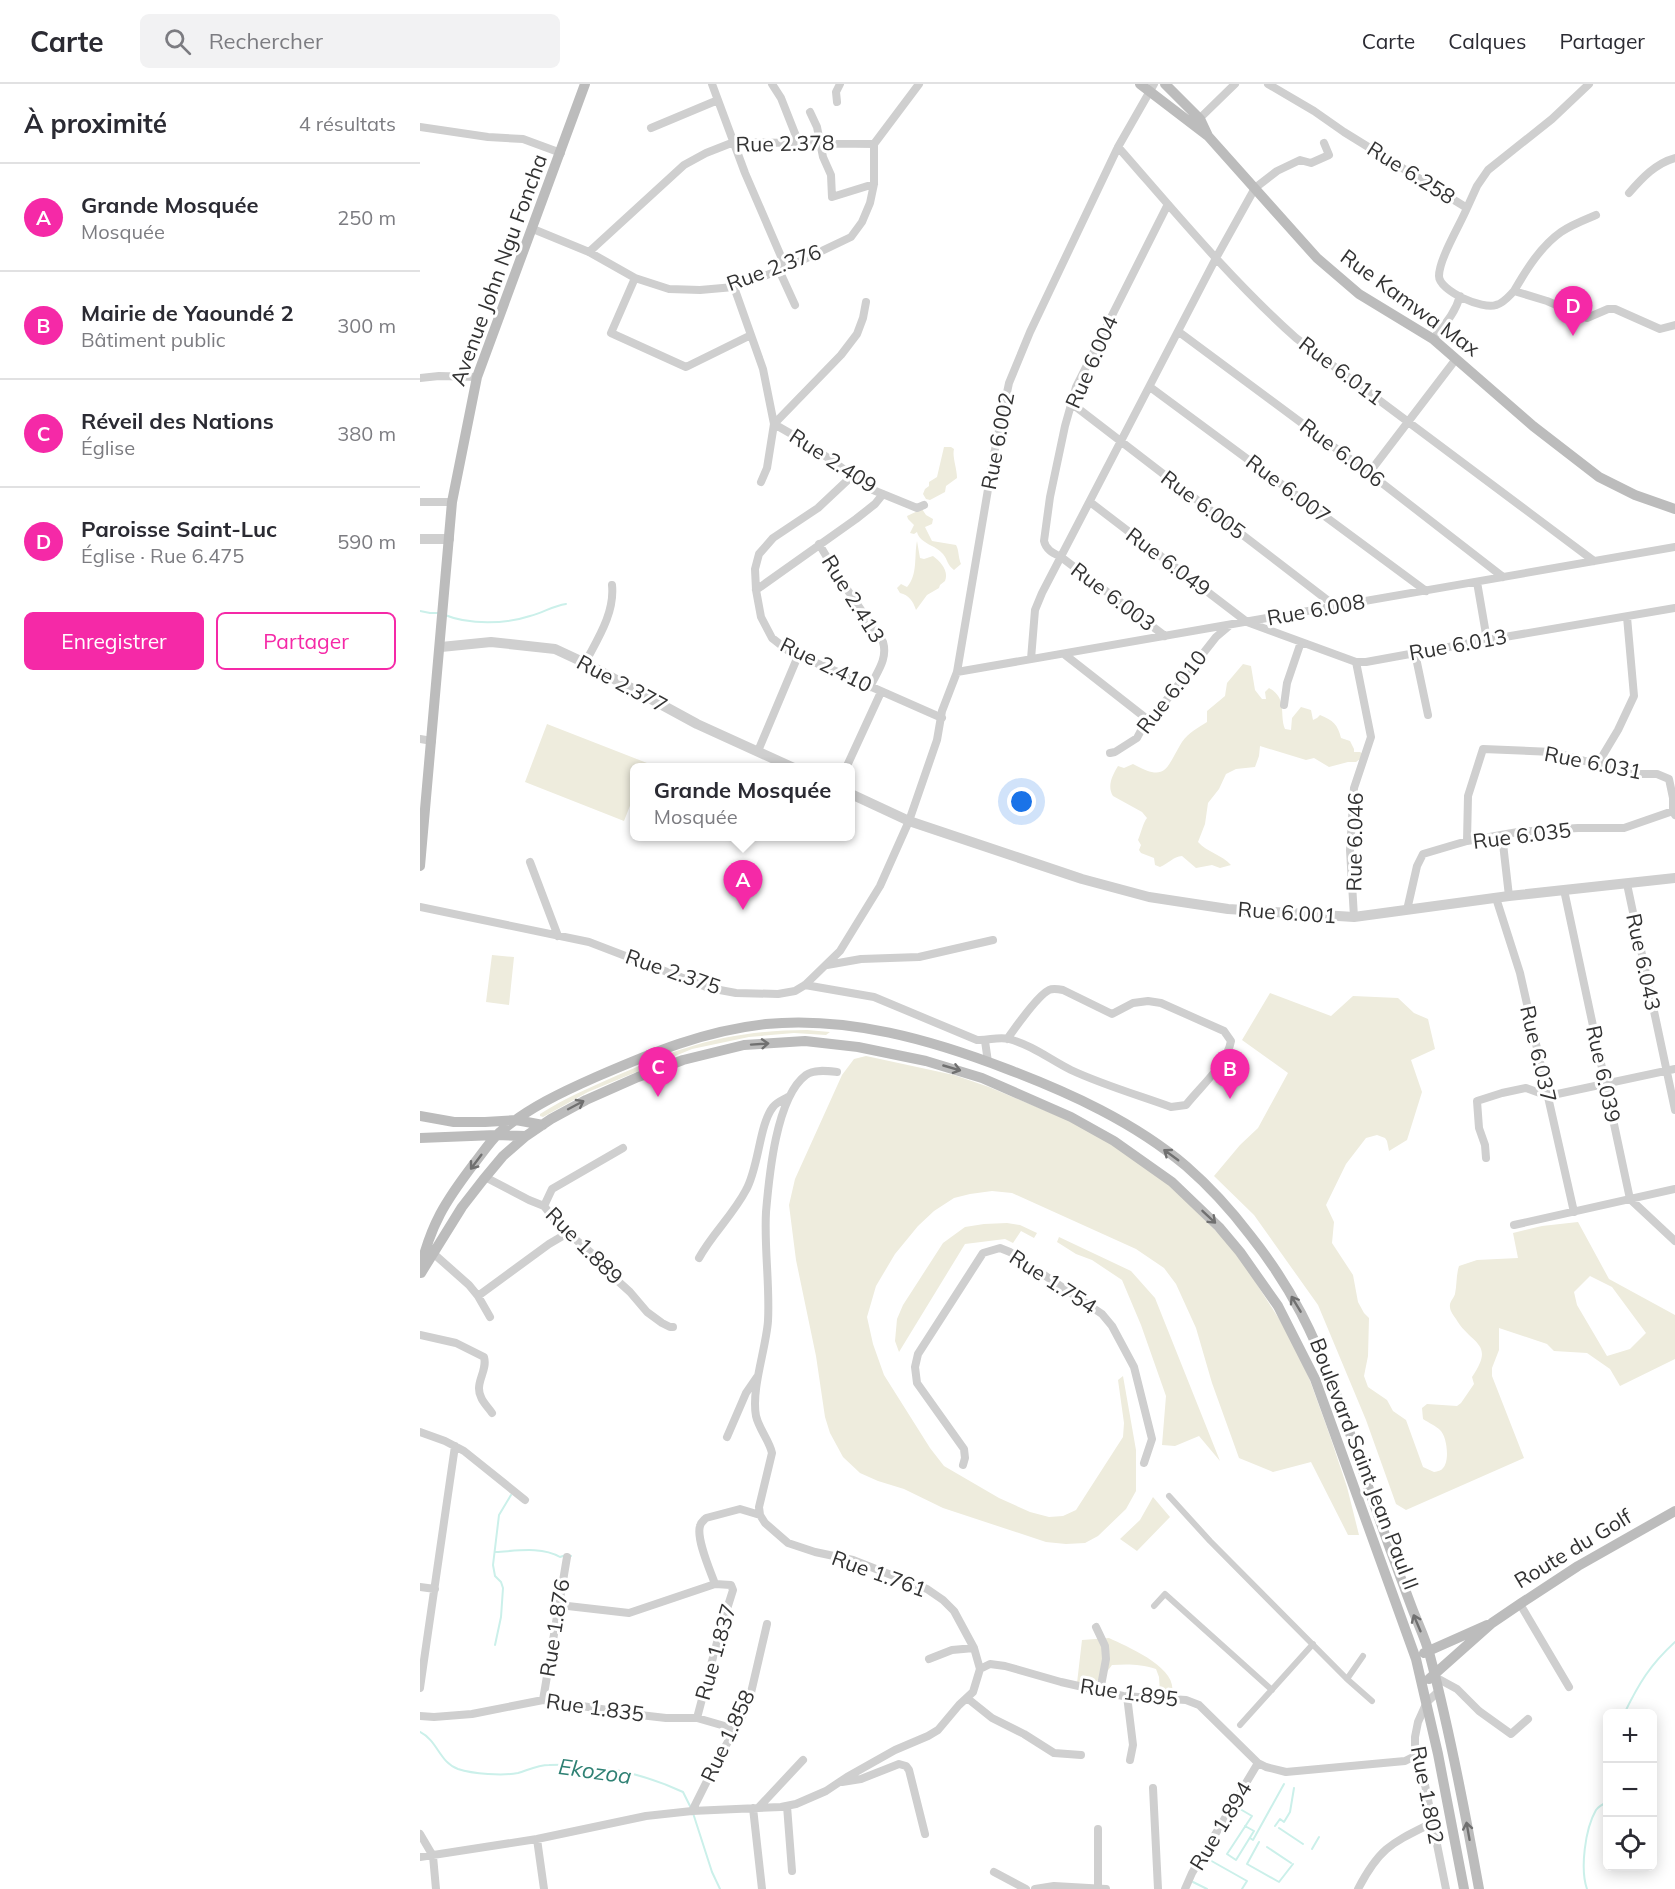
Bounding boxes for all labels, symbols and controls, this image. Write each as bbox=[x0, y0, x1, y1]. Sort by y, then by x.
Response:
search box bbox=[140, 14, 560, 68]
text: Carte bbox=[30, 24, 104, 59]
icon: search bbox=[161, 25, 194, 58]
text: Rechercher bbox=[209, 27, 323, 55]
text: Carte bbox=[1362, 28, 1415, 54]
text: Calques bbox=[1448, 28, 1526, 54]
text: Partager bbox=[1559, 28, 1645, 54]
text: À proximité bbox=[24, 107, 167, 140]
text: 4 résultats bbox=[299, 111, 396, 136]
street label: Rue 2.378 bbox=[735, 129, 835, 157]
street label: Rue 6.258 bbox=[1363, 135, 1460, 209]
street label: Avenue John Ngu Foncha bbox=[444, 150, 552, 389]
text: Grande Mosquée bbox=[81, 191, 259, 219]
text: A bbox=[36, 205, 51, 230]
text: 250 m bbox=[337, 205, 396, 230]
text: Mosquée bbox=[81, 219, 165, 244]
street label: Rue 2.376 bbox=[723, 238, 825, 296]
street label: Rue Kamwa Max bbox=[1336, 243, 1485, 361]
pin: D bbox=[1554, 286, 1592, 336]
text: Mairie de Yaoundé 2 bbox=[81, 299, 294, 327]
street label: Rue 6.004 bbox=[1059, 311, 1123, 412]
text: B bbox=[37, 313, 50, 338]
text: 300 m bbox=[337, 313, 396, 338]
text: Bâtiment public bbox=[81, 327, 226, 352]
street label: Rue 6.011 bbox=[1294, 330, 1389, 410]
street label: Rue 6.002 bbox=[975, 390, 1019, 492]
text: Réveil des Nations bbox=[81, 407, 274, 435]
street label: Rue 6.006 bbox=[1295, 412, 1390, 492]
text: C bbox=[37, 421, 50, 446]
text: 380 m bbox=[337, 421, 396, 446]
street label: Rue 2.409 bbox=[785, 422, 882, 498]
text: Église bbox=[81, 435, 135, 460]
street label: Rue 6.007 bbox=[1241, 448, 1336, 528]
street label: Rue 6.005 bbox=[1156, 464, 1251, 544]
text: Paroisse Saint-Luc bbox=[81, 515, 277, 543]
street label: Rue 6.049 bbox=[1121, 521, 1216, 601]
text: D bbox=[36, 529, 51, 554]
text: 590 m bbox=[337, 529, 396, 554]
text: Église · Rue 6.475 bbox=[81, 543, 244, 568]
street label: Rue 2.413 bbox=[817, 550, 891, 647]
street label: Rue 6.003 bbox=[1066, 556, 1161, 636]
street label: Rue 6.008 bbox=[1265, 588, 1367, 630]
button: Enregistrer bbox=[24, 612, 204, 670]
button: Partager bbox=[216, 612, 396, 670]
street label: Rue 6.013 bbox=[1407, 623, 1509, 665]
street label: Rue 2.410 bbox=[776, 631, 877, 697]
street label: Rue 6.010 bbox=[1131, 644, 1212, 738]
street label: Rue 2.377 bbox=[573, 648, 672, 718]
street label: Rue 6.031 bbox=[1542, 740, 1644, 784]
popup bbox=[630, 763, 855, 841]
text: Grande Mosquée bbox=[654, 776, 831, 804]
your location bbox=[1007, 787, 1036, 816]
street label: Rue 6.046 bbox=[1340, 792, 1368, 892]
text: Mosquée bbox=[654, 804, 738, 829]
street label: Rue 6.035 bbox=[1471, 816, 1572, 854]
pin: A bbox=[724, 860, 762, 910]
street label: Rue 6.001 bbox=[1237, 896, 1337, 928]
street label: Rue 6.043 bbox=[1621, 911, 1667, 1013]
street label: Rue 2.375 bbox=[622, 943, 724, 999]
street label: Rue 6.037 bbox=[1515, 1003, 1563, 1105]
street label: Rue 6.039 bbox=[1581, 1023, 1627, 1125]
one-way arrow bbox=[749, 1038, 769, 1049]
pin: C bbox=[638, 1048, 678, 1097]
pin: B bbox=[1210, 1050, 1250, 1099]
one-way arrow bbox=[942, 1063, 961, 1074]
one-way arrow bbox=[567, 1099, 585, 1111]
one-way arrow bbox=[1163, 1149, 1179, 1162]
one-way arrow bbox=[469, 1153, 482, 1169]
street label: Rue 1.889 bbox=[541, 1201, 629, 1289]
one-way arrow bbox=[1201, 1210, 1216, 1224]
street label: Rue 1.754 bbox=[1005, 1243, 1102, 1319]
one-way arrow bbox=[1289, 1295, 1302, 1312]
street label: Boulevard Saint Jean Paul II bbox=[1305, 1334, 1425, 1593]
street label: Route du Golf bbox=[1509, 1502, 1637, 1593]
street label: Rue 1.761 bbox=[828, 1544, 930, 1602]
street label: Rue 1.876 bbox=[533, 1577, 575, 1679]
street label: Rue 1.837 bbox=[689, 1601, 741, 1703]
one-way arrow bbox=[1411, 1614, 1422, 1632]
street label: Rue 1.895 bbox=[1078, 1672, 1180, 1712]
street label: Rue 1.858 bbox=[694, 1685, 760, 1786]
street label: Rue 1.835 bbox=[544, 1687, 646, 1727]
map controls bbox=[1603, 1709, 1657, 1871]
button: + bbox=[1603, 1709, 1657, 1763]
street label: Rue 1.802 bbox=[1406, 1744, 1450, 1846]
water label: Ekozoa bbox=[557, 1752, 633, 1790]
button: − bbox=[1603, 1763, 1657, 1817]
street label: Rue 1.894 bbox=[1184, 1776, 1257, 1875]
button: locate bbox=[1603, 1817, 1657, 1871]
one-way arrow bbox=[1462, 1822, 1473, 1842]

